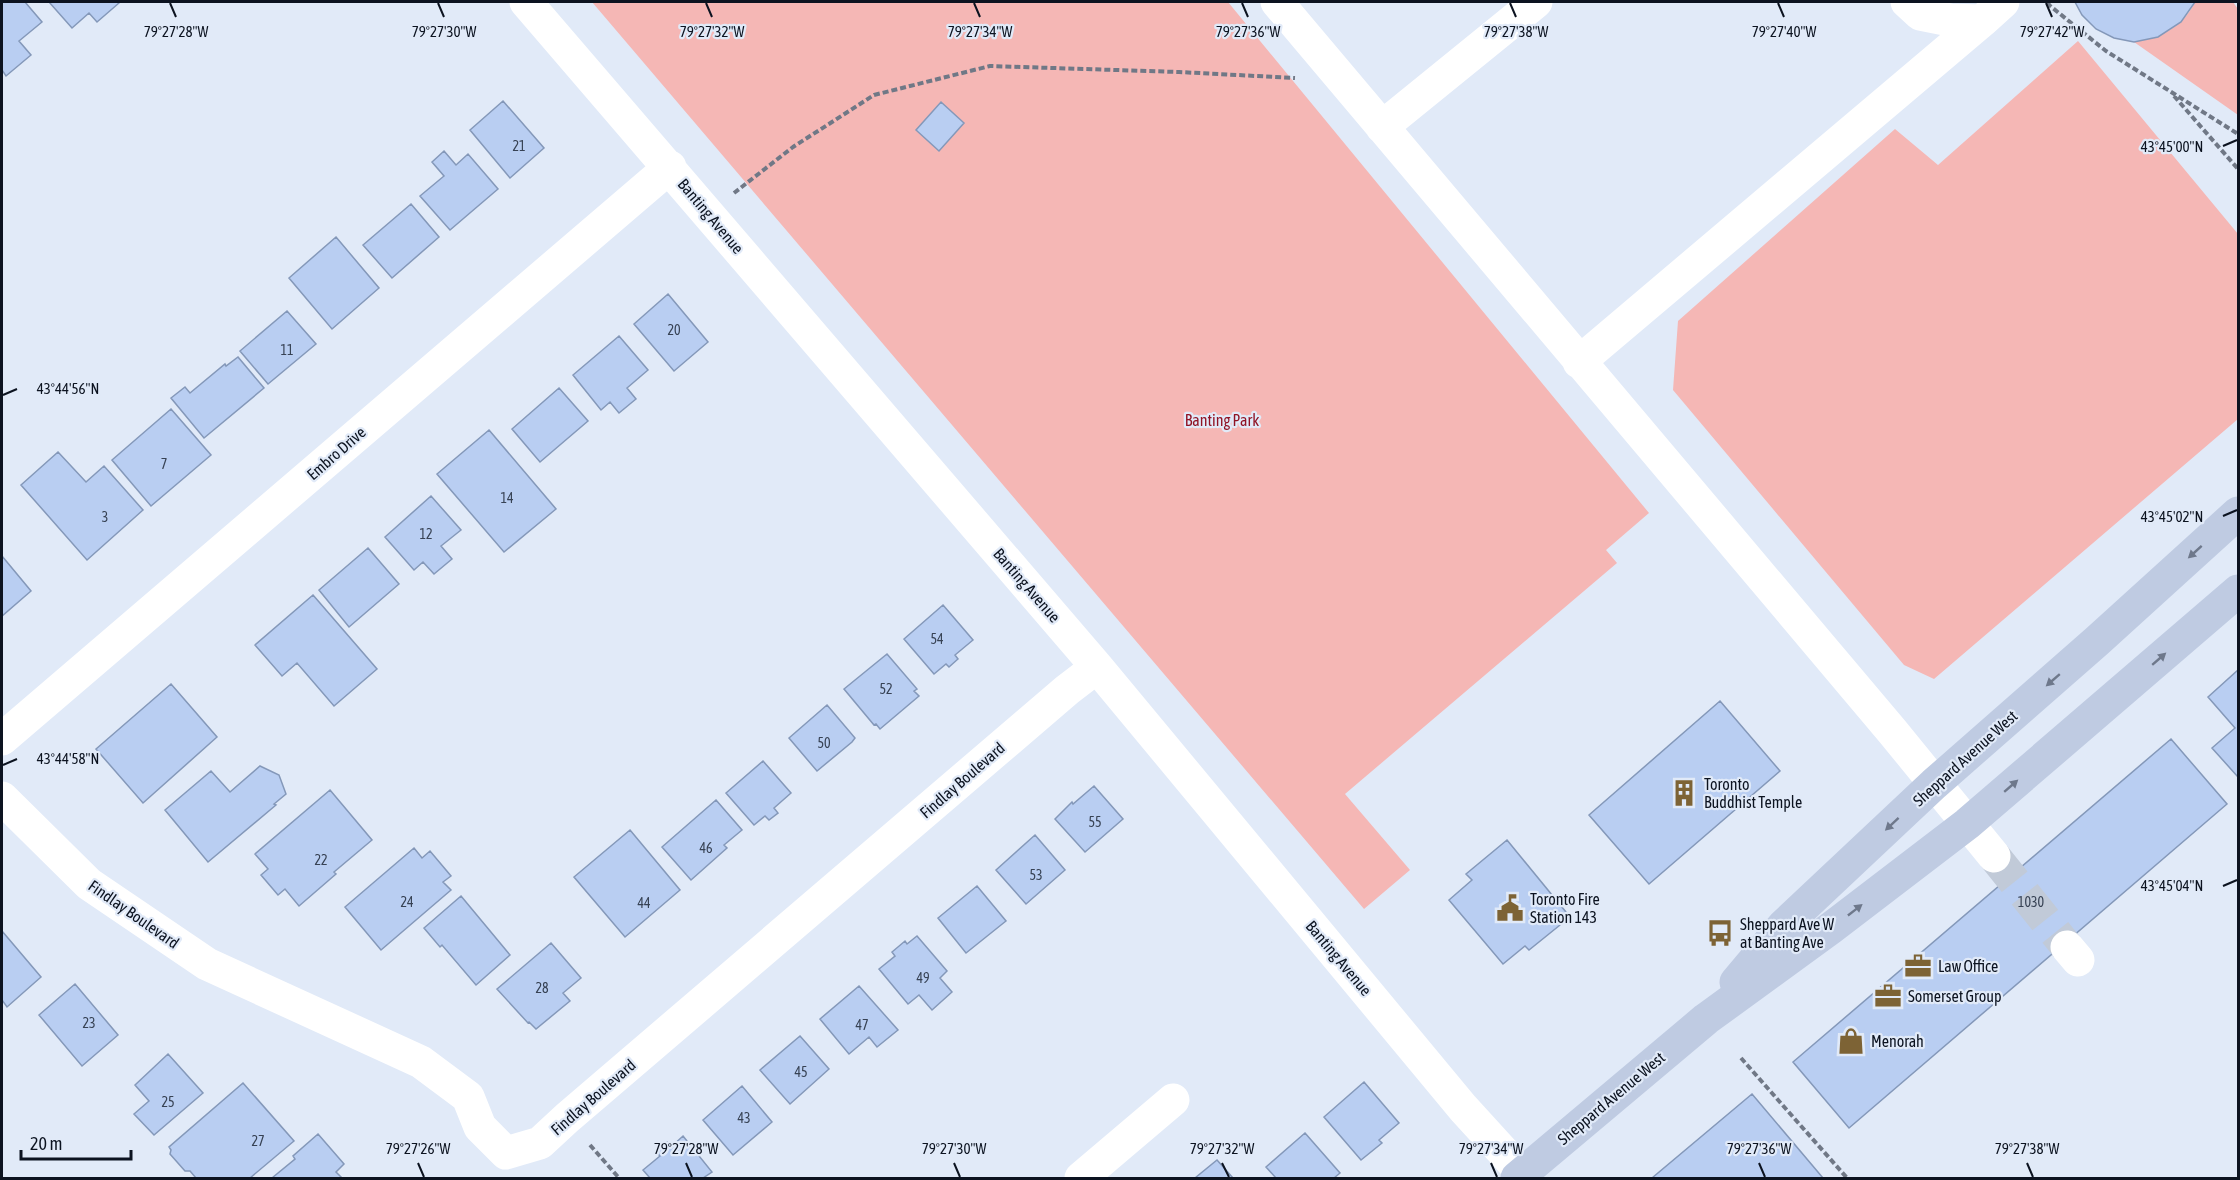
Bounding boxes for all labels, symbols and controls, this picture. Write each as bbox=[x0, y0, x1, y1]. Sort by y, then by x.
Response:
text: 79°27'28"W bbox=[144, 23, 208, 40]
text: 79°27'30"W bbox=[412, 23, 476, 40]
text: 79°27'32"W bbox=[680, 23, 744, 40]
text: 79°27'34"W bbox=[948, 23, 1012, 40]
text: 79°27'36"W bbox=[1216, 23, 1280, 40]
text: 79°27'38"W bbox=[1484, 23, 1548, 40]
text: 79°27'40"W bbox=[1752, 23, 1816, 40]
text: 79°27'42"W bbox=[2020, 23, 2084, 40]
house number: 21 bbox=[512, 138, 526, 154]
text: 43°45'00"N bbox=[2141, 138, 2203, 155]
street label: Banting Avenue bbox=[674, 175, 748, 258]
house number: 20 bbox=[667, 322, 681, 338]
house number: 11 bbox=[280, 342, 294, 358]
text: 43°44'56"N bbox=[37, 380, 99, 397]
park label: Banting Park bbox=[1185, 411, 1259, 430]
street label: Embro Drive bbox=[303, 423, 369, 483]
house number: 7 bbox=[161, 456, 167, 472]
house number: 14 bbox=[500, 490, 514, 506]
text: 43°45'02"N bbox=[2141, 508, 2203, 525]
house number: 3 bbox=[102, 509, 108, 525]
house number: 12 bbox=[419, 526, 433, 542]
street label: Banting Avenue bbox=[989, 544, 1064, 626]
one-way arrow bbox=[2188, 545, 2203, 558]
house number: 54 bbox=[930, 631, 944, 647]
one-way arrow bbox=[2151, 653, 2166, 666]
one-way arrow bbox=[2046, 673, 2061, 686]
house number: 52 bbox=[879, 681, 893, 697]
street label: Sheppard Avenue West bbox=[1909, 706, 2022, 810]
house number: 50 bbox=[817, 735, 831, 751]
street label: Findlay Boulevard bbox=[916, 738, 1009, 822]
text: 43°44'58"N bbox=[37, 750, 99, 767]
place label: Toronto Buddhist Temple bbox=[1704, 775, 1802, 812]
building icon: Toronto Buddhist Temple bbox=[1669, 778, 1699, 808]
one-way arrow bbox=[2003, 780, 2018, 793]
house number: 55 bbox=[1088, 814, 1102, 830]
one-way arrow bbox=[1885, 817, 1899, 831]
house number: 46 bbox=[699, 840, 713, 856]
house number: 22 bbox=[314, 852, 328, 868]
house number: 53 bbox=[1029, 867, 1043, 883]
street label: Findlay Boulevard bbox=[85, 876, 183, 953]
text: 43°45'04"N bbox=[2141, 877, 2203, 894]
place label: Toronto Fire Station 143 bbox=[1530, 890, 1600, 926]
public building icon: Toronto Fire Station 143 bbox=[1495, 893, 1525, 923]
house number: 24 bbox=[400, 894, 414, 910]
house number: 1030 bbox=[2018, 894, 2045, 910]
house number: 44 bbox=[637, 895, 651, 911]
one-way arrow bbox=[1847, 903, 1863, 916]
place label: Sheppard Ave W at Banting Ave bbox=[1740, 915, 1835, 952]
street label: Banting Avenue bbox=[1302, 917, 1376, 1000]
bus stop icon: Sheppard Ave W at Banting Ave bbox=[1705, 918, 1735, 948]
office icon: Law Office bbox=[1903, 951, 1933, 981]
place label: Law Office bbox=[1938, 957, 1998, 975]
house number: 49 bbox=[916, 970, 930, 986]
house number: 28 bbox=[535, 980, 549, 996]
office icon: Somerset Group bbox=[1873, 981, 1903, 1011]
place label: Somerset Group bbox=[1908, 987, 2002, 1006]
house number: 23 bbox=[82, 1015, 96, 1031]
house number: 47 bbox=[855, 1017, 869, 1033]
shop icon: Menorah bbox=[1836, 1026, 1866, 1056]
place label: Menorah bbox=[1871, 1032, 1924, 1050]
street label: Sheppard Avenue West bbox=[1554, 1048, 1669, 1149]
street label: Findlay Boulevard bbox=[547, 1055, 640, 1139]
house number: 45 bbox=[794, 1064, 808, 1080]
house number: 25 bbox=[161, 1094, 175, 1110]
house number: 43 bbox=[737, 1110, 751, 1126]
scale bar bbox=[21, 1123, 130, 1161]
text: 20 m bbox=[30, 1133, 62, 1154]
house number: 27 bbox=[251, 1133, 265, 1149]
text: 79°27'26"W bbox=[386, 1140, 450, 1157]
text: 79°27'28"W bbox=[654, 1140, 718, 1157]
text: 79°27'30"W bbox=[922, 1140, 986, 1157]
text: 79°27'32"W bbox=[1190, 1140, 1254, 1157]
text: 79°27'34"W bbox=[1459, 1140, 1523, 1157]
text: 79°27'36"W bbox=[1727, 1140, 1791, 1157]
text: 79°27'38"W bbox=[1995, 1140, 2059, 1157]

